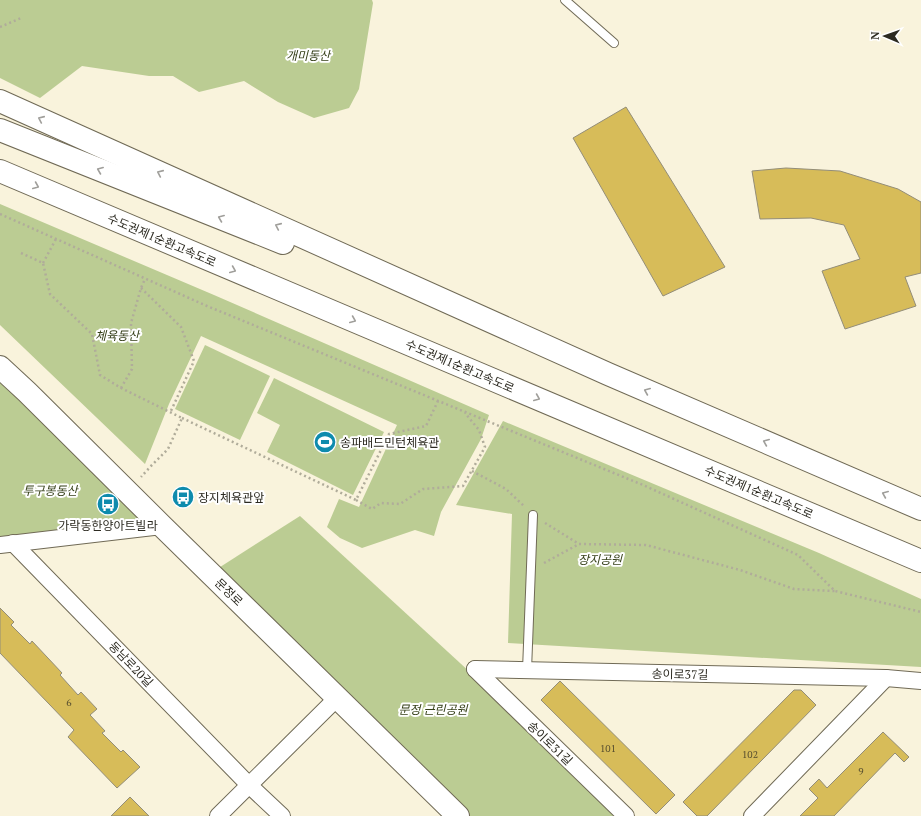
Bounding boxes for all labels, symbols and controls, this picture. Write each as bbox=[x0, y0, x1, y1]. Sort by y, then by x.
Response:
north arrow bbox=[865, 16, 905, 56]
text: N bbox=[868, 31, 882, 40]
park label: 개미동산 bbox=[286, 48, 332, 63]
one-way arrow bbox=[38, 116, 46, 124]
one-way arrow bbox=[97, 167, 105, 175]
one-way arrow bbox=[156, 169, 163, 177]
one-way arrow bbox=[32, 182, 39, 190]
street label: 수도권제1순환고속도로 bbox=[105, 210, 219, 270]
one-way arrow bbox=[217, 215, 224, 223]
one-way arrow bbox=[275, 223, 283, 231]
one-way arrow bbox=[229, 265, 236, 273]
one-way arrow bbox=[349, 316, 356, 324]
park label: 체육동산 bbox=[95, 328, 141, 343]
street label: 수도권제1순환고속도로 bbox=[403, 336, 517, 396]
one-way arrow bbox=[643, 387, 650, 395]
one-way arrow bbox=[533, 394, 540, 402]
sports icon: 송파배드민턴체육관 bbox=[312, 429, 338, 455]
place label: 송파배드민턴체육관 bbox=[340, 435, 439, 450]
one-way arrow bbox=[762, 439, 770, 447]
street label: 수도권제1순환고속도로 bbox=[702, 462, 816, 522]
park label: 투구봉동산 bbox=[22, 483, 80, 498]
bus stop icon: 장지체육관앞 bbox=[170, 484, 196, 510]
place label: 장지체육관앞 bbox=[198, 490, 264, 505]
bus stop icon: 가락동한양아트빌라 bbox=[95, 491, 121, 517]
one-way arrow bbox=[882, 491, 890, 499]
place label: 가락동한양아트빌라 bbox=[58, 518, 158, 533]
park label: 장지공원 bbox=[578, 552, 623, 567]
street label: 문정로 bbox=[212, 575, 246, 609]
street label: 동남로20길 bbox=[106, 638, 156, 690]
street label: 송이로37길 bbox=[651, 666, 709, 682]
house number: 6 bbox=[66, 696, 72, 709]
park label: 문정 근린공원 bbox=[398, 702, 469, 717]
street label: 송이로31길 bbox=[524, 718, 576, 768]
house number: 101 bbox=[600, 742, 616, 755]
house number: 102 bbox=[742, 748, 758, 761]
house number: 9 bbox=[858, 765, 864, 778]

